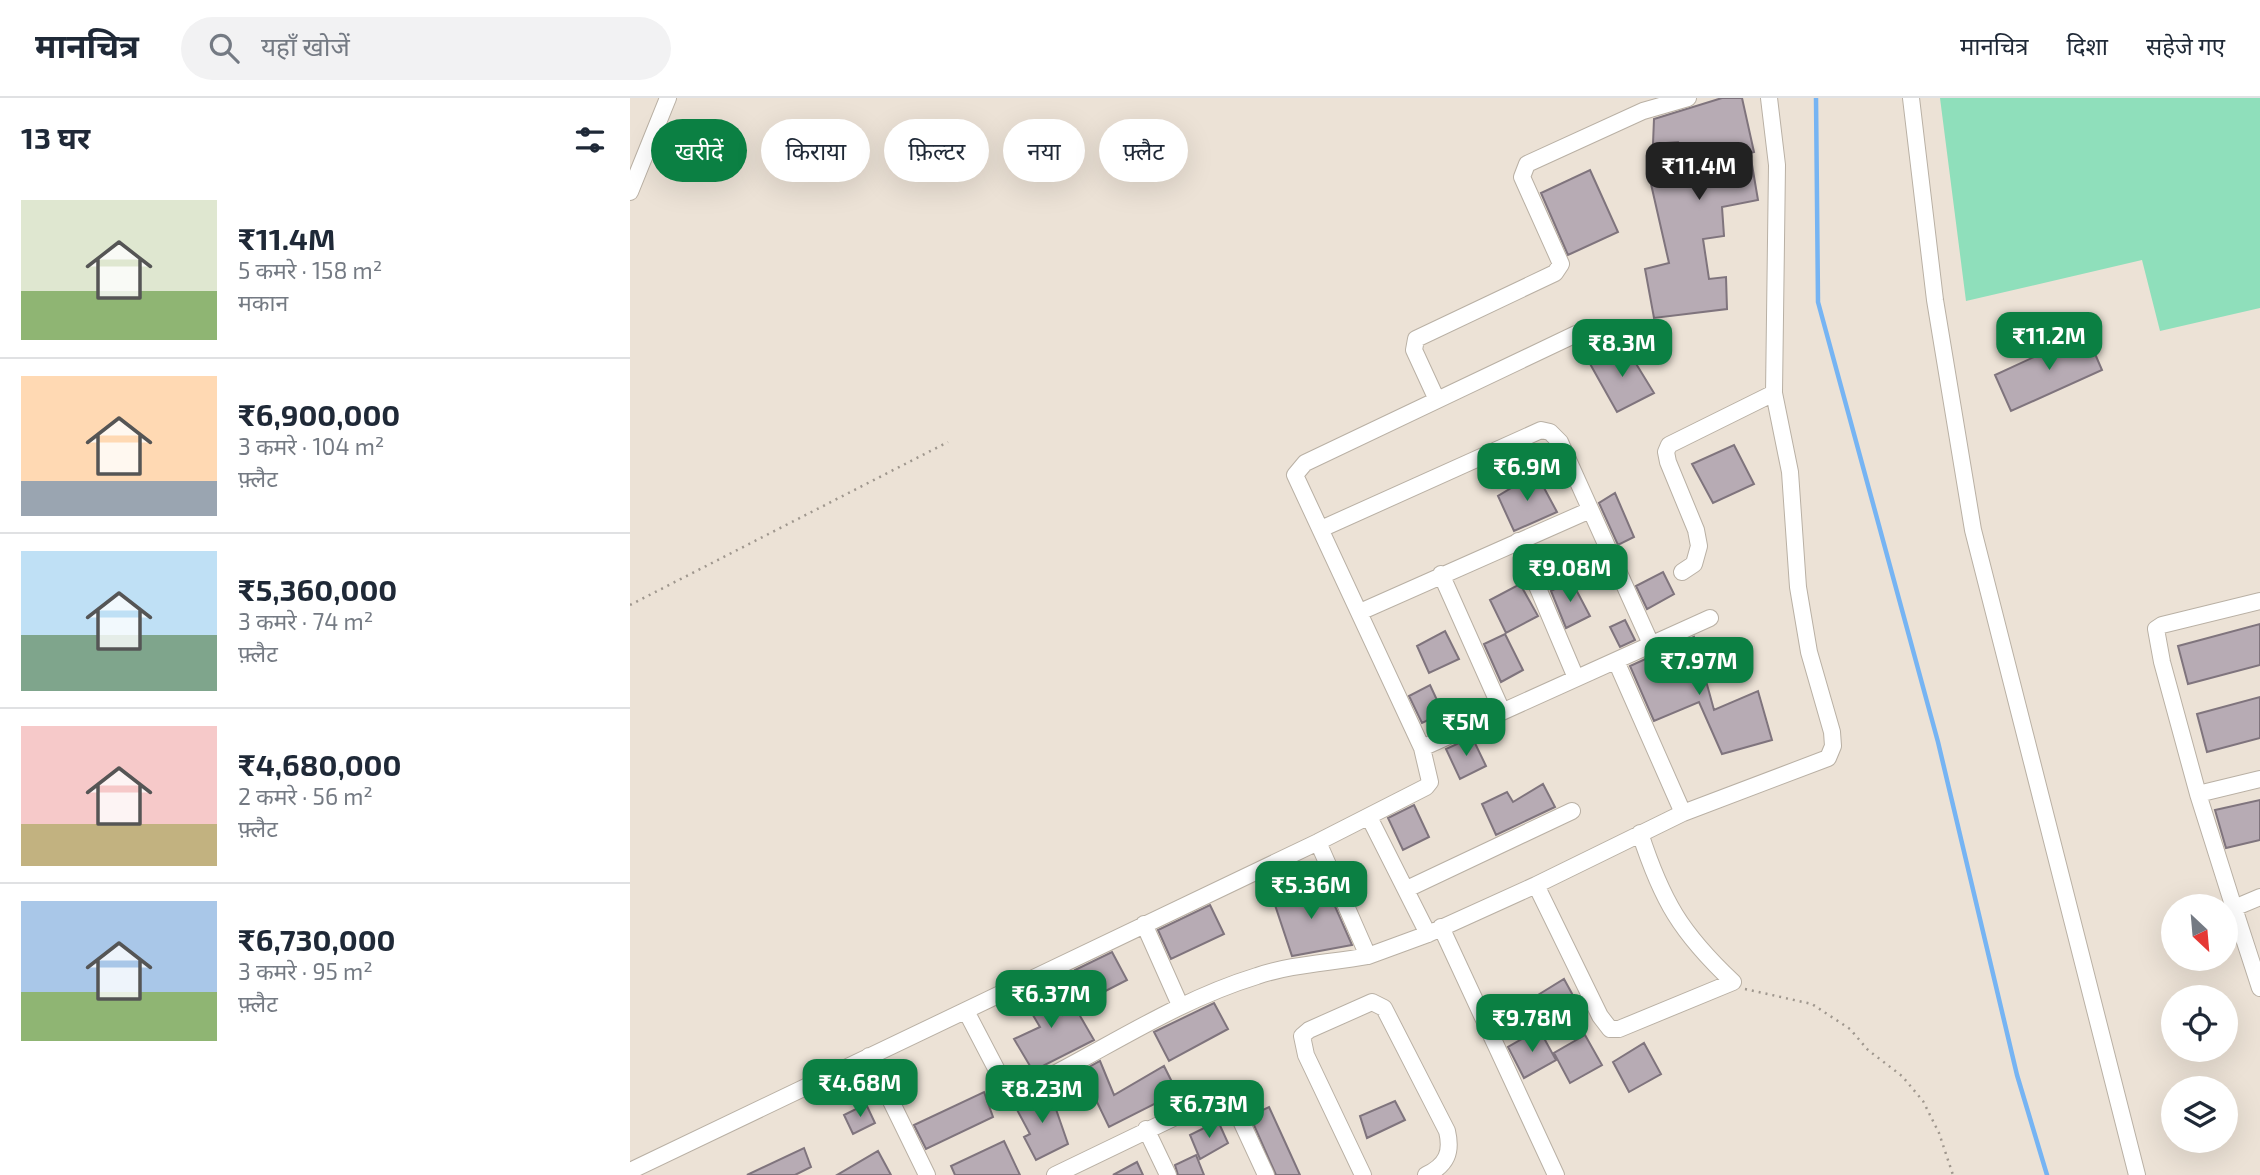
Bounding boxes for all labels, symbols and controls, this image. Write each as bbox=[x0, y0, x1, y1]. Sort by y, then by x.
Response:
search box bbox=[181, 17, 671, 80]
text: मानचित्र bbox=[35, 25, 139, 65]
icon: search bbox=[205, 29, 243, 67]
text: यहाँ खोजें bbox=[261, 30, 350, 61]
text: मानचित्र bbox=[1960, 31, 2029, 60]
text: दिशा bbox=[2067, 31, 2108, 60]
text: सहेजे गए bbox=[2146, 31, 2225, 60]
text: 13 घर bbox=[21, 119, 90, 155]
chip: खरीदें bbox=[651, 119, 747, 182]
chip: किराया bbox=[761, 119, 870, 182]
chip: फ़िल्टर bbox=[884, 119, 989, 182]
chip: नया bbox=[1003, 119, 1085, 182]
chip: फ़्लैट bbox=[1099, 119, 1188, 182]
icon: filters bbox=[571, 121, 609, 159]
pin: ₹11.4M bbox=[1642, 142, 1756, 202]
text: ₹11.4M bbox=[1662, 151, 1736, 179]
text: ₹11.4M bbox=[238, 220, 335, 256]
icon: home bbox=[77, 228, 161, 312]
text: 5 कमरे · 158 m² bbox=[238, 256, 382, 284]
text: मकान bbox=[238, 288, 288, 316]
pin: ₹11.2M bbox=[1992, 313, 2106, 372]
pin: ₹8.3M bbox=[1573, 320, 1671, 379]
text: ₹11.2M bbox=[2012, 321, 2086, 349]
text: ₹8.3M bbox=[1588, 328, 1656, 356]
text: ₹6,900,000 bbox=[238, 396, 400, 432]
icon: home bbox=[77, 404, 161, 488]
text: 3 कमरे · 104 m² bbox=[238, 432, 384, 460]
pin: ₹6.9M bbox=[1478, 444, 1576, 503]
text: ₹6.9M bbox=[1493, 452, 1561, 480]
text: फ़्लैट bbox=[238, 464, 278, 492]
pin: ₹9.08M bbox=[1513, 545, 1627, 604]
text: ₹9.08M bbox=[1529, 553, 1611, 581]
text: ₹5,360,000 bbox=[238, 571, 397, 607]
icon: home bbox=[77, 579, 161, 663]
text: 3 कमरे · 74 m² bbox=[238, 607, 373, 635]
pin: ₹7.97M bbox=[1642, 638, 1756, 697]
text: फ़्लैट bbox=[238, 639, 278, 667]
text: ₹7.97M bbox=[1660, 646, 1738, 674]
pin: ₹5M bbox=[1432, 698, 1500, 758]
text: ₹5M bbox=[1442, 707, 1490, 735]
text: ₹4,680,000 bbox=[238, 746, 401, 782]
icon: home bbox=[77, 754, 161, 838]
text: 2 कमरे · 56 m² bbox=[238, 782, 373, 810]
text: फ़्लैट bbox=[238, 814, 278, 842]
pin: ₹5.36M bbox=[1254, 862, 1368, 921]
text: ₹5.36M bbox=[1271, 870, 1351, 898]
north arrow bbox=[2161, 894, 2238, 971]
map controls bbox=[2161, 894, 2238, 1153]
text: ₹6,730,000 bbox=[238, 921, 396, 957]
icon: home bbox=[77, 929, 161, 1013]
text: 3 कमरे · 95 m² bbox=[238, 957, 373, 985]
pin: ₹6.37M bbox=[994, 970, 1108, 1030]
text: ₹6.37M bbox=[1011, 979, 1091, 1007]
button: locate bbox=[2161, 985, 2238, 1062]
text: फ़्लैट bbox=[238, 989, 278, 1017]
pin: ₹9.78M bbox=[1475, 995, 1589, 1054]
text: ₹9.78M bbox=[1492, 1003, 1572, 1031]
pin: ₹4.68M bbox=[803, 1060, 917, 1119]
pin: ₹8.23M bbox=[985, 1066, 1099, 1125]
text: ₹4.68M bbox=[819, 1068, 901, 1096]
text: ₹8.23M bbox=[1002, 1074, 1082, 1102]
button: layers bbox=[2161, 1076, 2238, 1153]
pin: ₹6.73M bbox=[1152, 1080, 1266, 1140]
text: ₹6.73M bbox=[1170, 1089, 1248, 1117]

